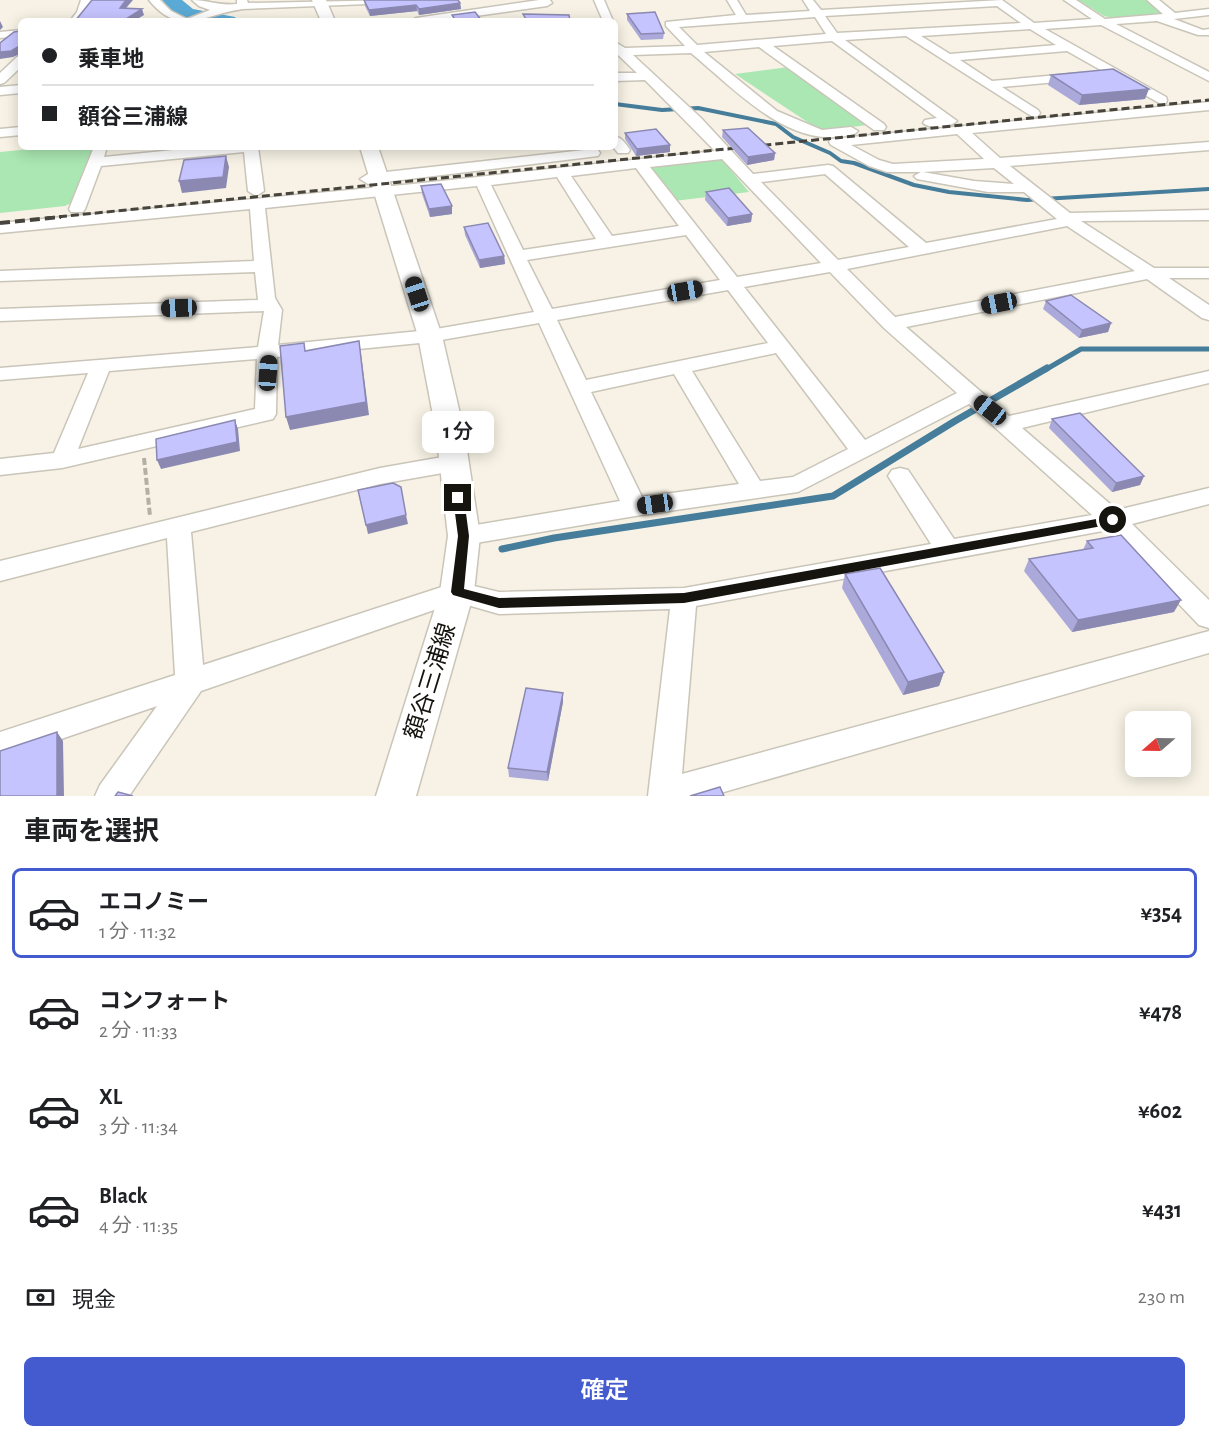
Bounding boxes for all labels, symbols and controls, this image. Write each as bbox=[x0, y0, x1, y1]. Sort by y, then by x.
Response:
text: 乗車地 bbox=[78, 48, 144, 70]
text: 額谷三浦線 bbox=[78, 106, 188, 128]
car bbox=[403, 274, 431, 314]
car bbox=[666, 279, 704, 303]
car bbox=[980, 291, 1018, 315]
car bbox=[161, 298, 197, 318]
car bbox=[258, 354, 278, 392]
car bbox=[970, 392, 1010, 428]
callout: 1 分 bbox=[422, 411, 494, 453]
text: 1 分 bbox=[443, 422, 473, 442]
route end bbox=[444, 484, 471, 511]
car bbox=[636, 493, 674, 515]
route start bbox=[1099, 506, 1126, 533]
street label: 額谷三浦線 bbox=[400, 620, 460, 742]
north arrow bbox=[1125, 711, 1191, 777]
map controls bbox=[1125, 711, 1191, 777]
text: 車両を選択 bbox=[24, 818, 159, 845]
icon: car bbox=[27, 886, 81, 940]
text: エコノミー bbox=[99, 891, 209, 913]
text: ¥354 bbox=[1140, 902, 1182, 924]
text: 1 分 · 11:32 bbox=[99, 922, 176, 942]
icon: car bbox=[27, 985, 81, 1039]
text: コンフォート bbox=[99, 990, 230, 1012]
text: ¥478 bbox=[1139, 1001, 1182, 1023]
text: 2 分 · 11:33 bbox=[99, 1021, 177, 1041]
icon: car bbox=[27, 1084, 81, 1138]
text: XL bbox=[99, 1086, 122, 1108]
text: ¥602 bbox=[1138, 1100, 1182, 1122]
text: 3 分 · 11:34 bbox=[99, 1117, 178, 1137]
icon: car bbox=[27, 1183, 81, 1237]
text: Black bbox=[99, 1185, 147, 1207]
text: ¥431 bbox=[1142, 1199, 1182, 1221]
text: 4 分 · 11:35 bbox=[99, 1216, 178, 1236]
icon: cash bbox=[24, 1281, 57, 1314]
text: 230 m bbox=[1138, 1287, 1185, 1307]
text: 現金 bbox=[72, 1289, 116, 1311]
button: 確定 bbox=[24, 1357, 1185, 1426]

